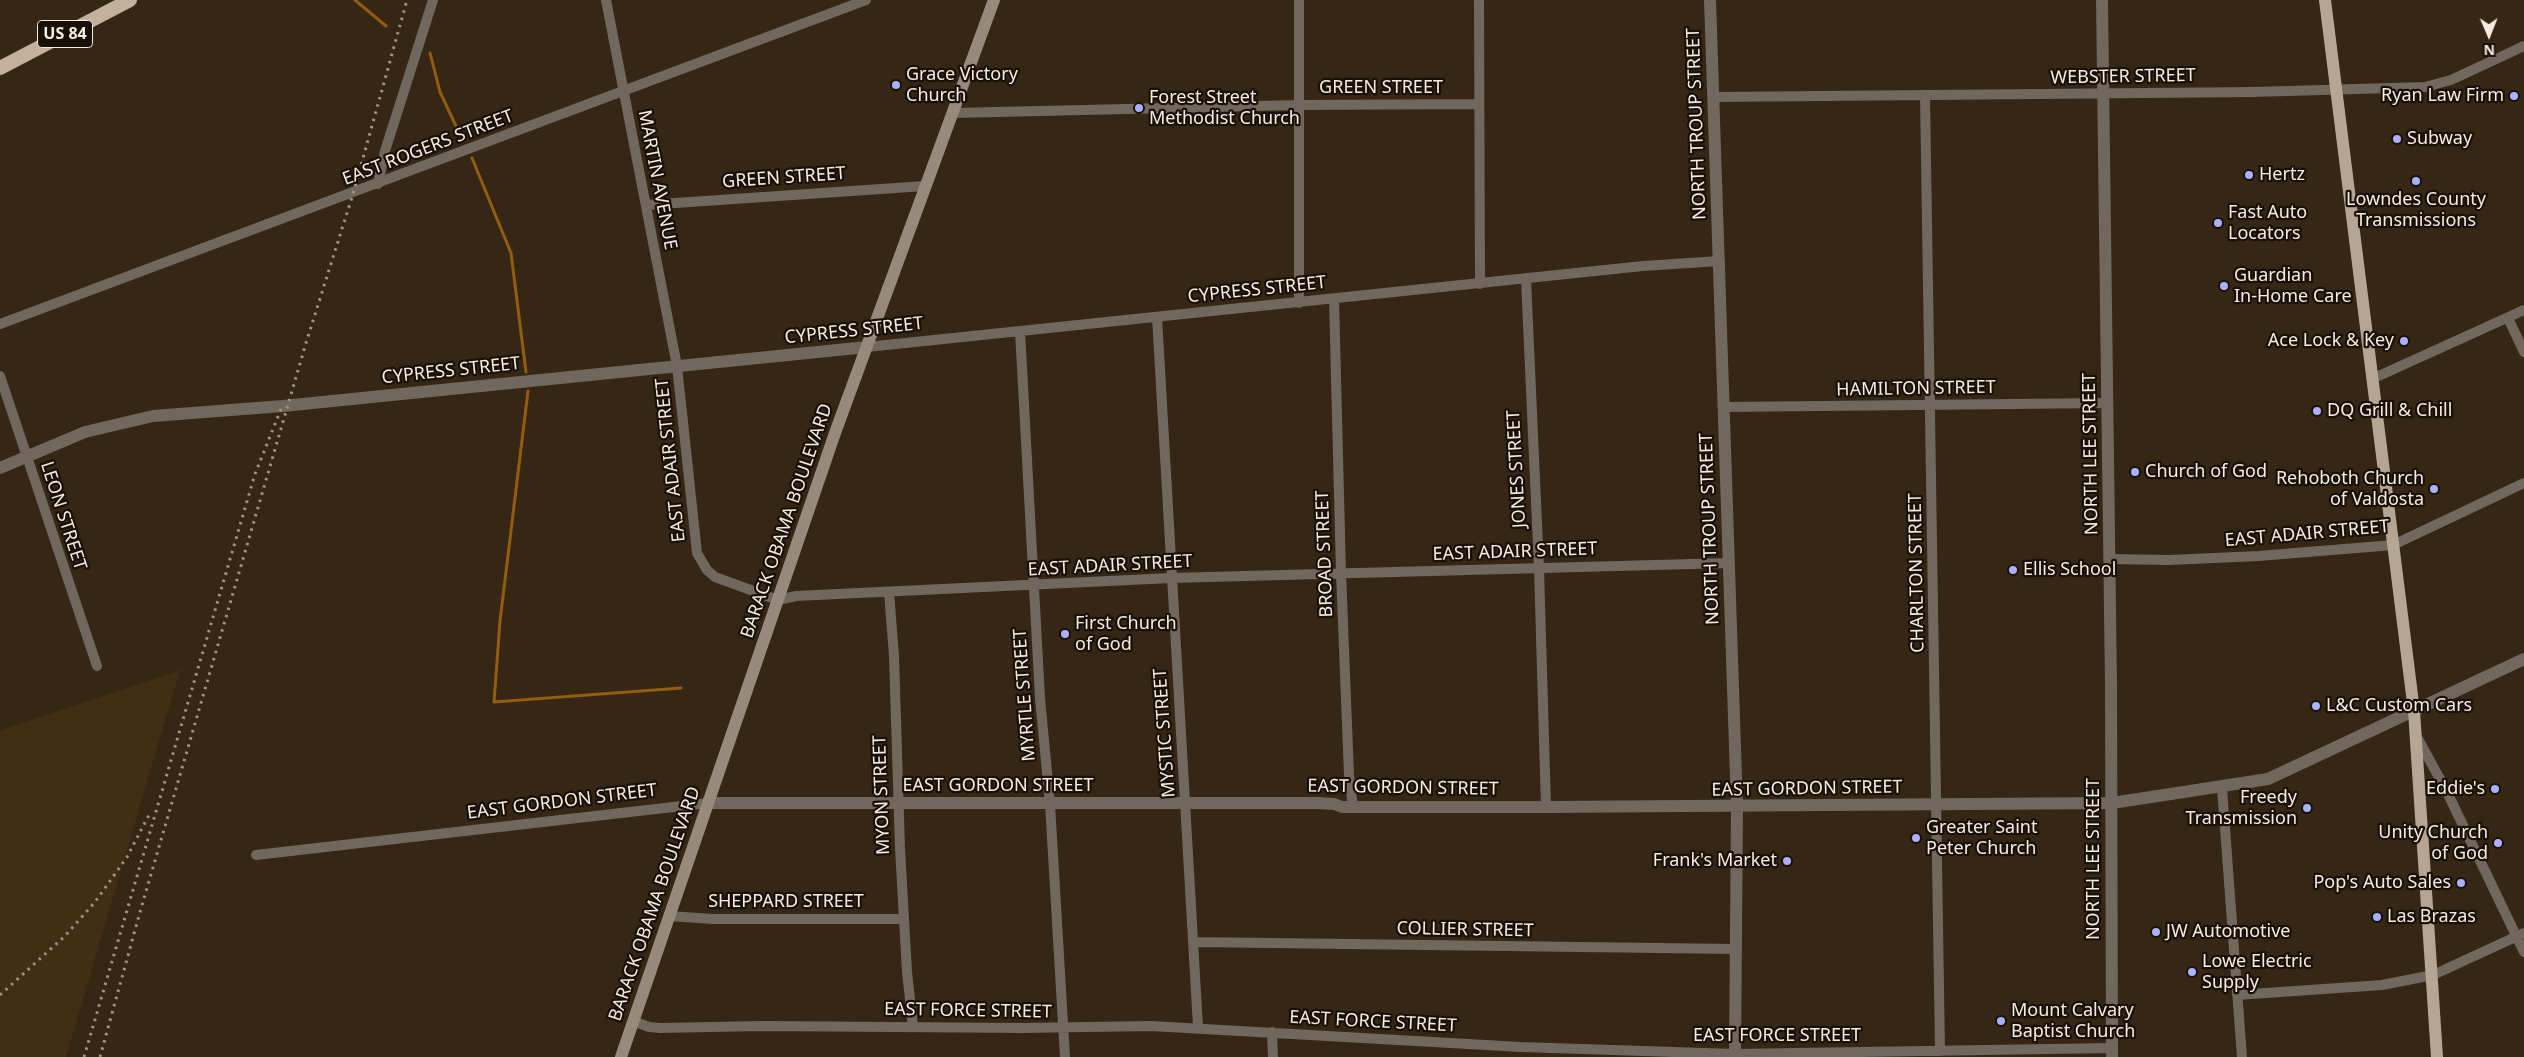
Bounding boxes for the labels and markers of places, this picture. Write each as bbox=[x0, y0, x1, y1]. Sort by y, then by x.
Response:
place label: Grace Victory Church bbox=[906, 64, 1018, 106]
marker: Grace Victory Church bbox=[890, 79, 902, 91]
place label: Ryan Law Firm bbox=[2381, 85, 2504, 107]
place label: Forest Street Methodist Church bbox=[1149, 87, 1300, 130]
marker: Ryan Law Firm bbox=[2508, 90, 2520, 102]
marker: Forest Street Methodist Church bbox=[1133, 102, 1145, 114]
place label: Subway bbox=[2407, 128, 2472, 150]
marker: Subway bbox=[2391, 133, 2403, 145]
place label: Hertz bbox=[2259, 164, 2305, 186]
marker: Hertz bbox=[2243, 169, 2255, 181]
marker: Lowndes County Transmissions bbox=[2410, 175, 2422, 187]
place label: Lowndes County Transmissions bbox=[2346, 189, 2486, 232]
place label: Fast Auto Locators bbox=[2228, 202, 2307, 244]
marker: Fast Auto Locators bbox=[2212, 217, 2224, 229]
place label: Guardian In-Home Care bbox=[2234, 265, 2352, 308]
marker: Guardian In-Home Care bbox=[2218, 280, 2230, 292]
place label: Ace Lock & Key bbox=[2268, 330, 2394, 352]
marker: Ace Lock & Key bbox=[2398, 335, 2410, 347]
place label: DQ Grill & Chill bbox=[2327, 400, 2452, 422]
marker: DQ Grill & Chill bbox=[2311, 405, 2323, 417]
place label: Church of God bbox=[2145, 461, 2267, 483]
marker: Church of God bbox=[2129, 466, 2141, 478]
place label: Rehoboth Church of Valdosta bbox=[2276, 468, 2424, 510]
marker: Rehoboth Church of Valdosta bbox=[2428, 483, 2440, 495]
place label: Ellis School bbox=[2023, 559, 2116, 581]
marker: Ellis School bbox=[2007, 564, 2019, 576]
place label: First Church of God bbox=[1075, 613, 1177, 656]
marker: First Church of God bbox=[1059, 628, 1071, 640]
place label: L&C Custom Cars bbox=[2326, 695, 2472, 717]
marker: L&C Custom Cars bbox=[2310, 700, 2322, 712]
place label: Eddie's bbox=[2426, 778, 2485, 800]
marker: Eddie's bbox=[2489, 783, 2501, 795]
place label: Freedy Transmission bbox=[2186, 787, 2297, 830]
marker: Freedy Transmission bbox=[2301, 802, 2313, 814]
place label: Greater Saint Peter Church bbox=[1926, 817, 2037, 860]
place label: Unity Church of God bbox=[2378, 822, 2488, 864]
marker: Greater Saint Peter Church bbox=[1910, 832, 1922, 844]
marker: Unity Church of God bbox=[2492, 837, 2504, 849]
place label: Frank's Market bbox=[1653, 850, 1777, 872]
marker: Frank's Market bbox=[1781, 855, 1793, 867]
place label: Pop's Auto Sales bbox=[2313, 872, 2451, 894]
marker: Pop's Auto Sales bbox=[2455, 877, 2467, 889]
place label: Las Brazas bbox=[2387, 906, 2476, 928]
marker: Las Brazas bbox=[2371, 911, 2383, 923]
place label: JW Automotive bbox=[2166, 921, 2291, 943]
marker: JW Automotive bbox=[2150, 926, 2162, 938]
place label: Lowe Electric Supply bbox=[2202, 951, 2312, 994]
marker: Lowe Electric Supply bbox=[2186, 966, 2198, 978]
place label: Mount Calvary Baptist Church bbox=[2011, 1000, 2135, 1042]
marker: Mount Calvary Baptist Church bbox=[1995, 1015, 2007, 1027]

